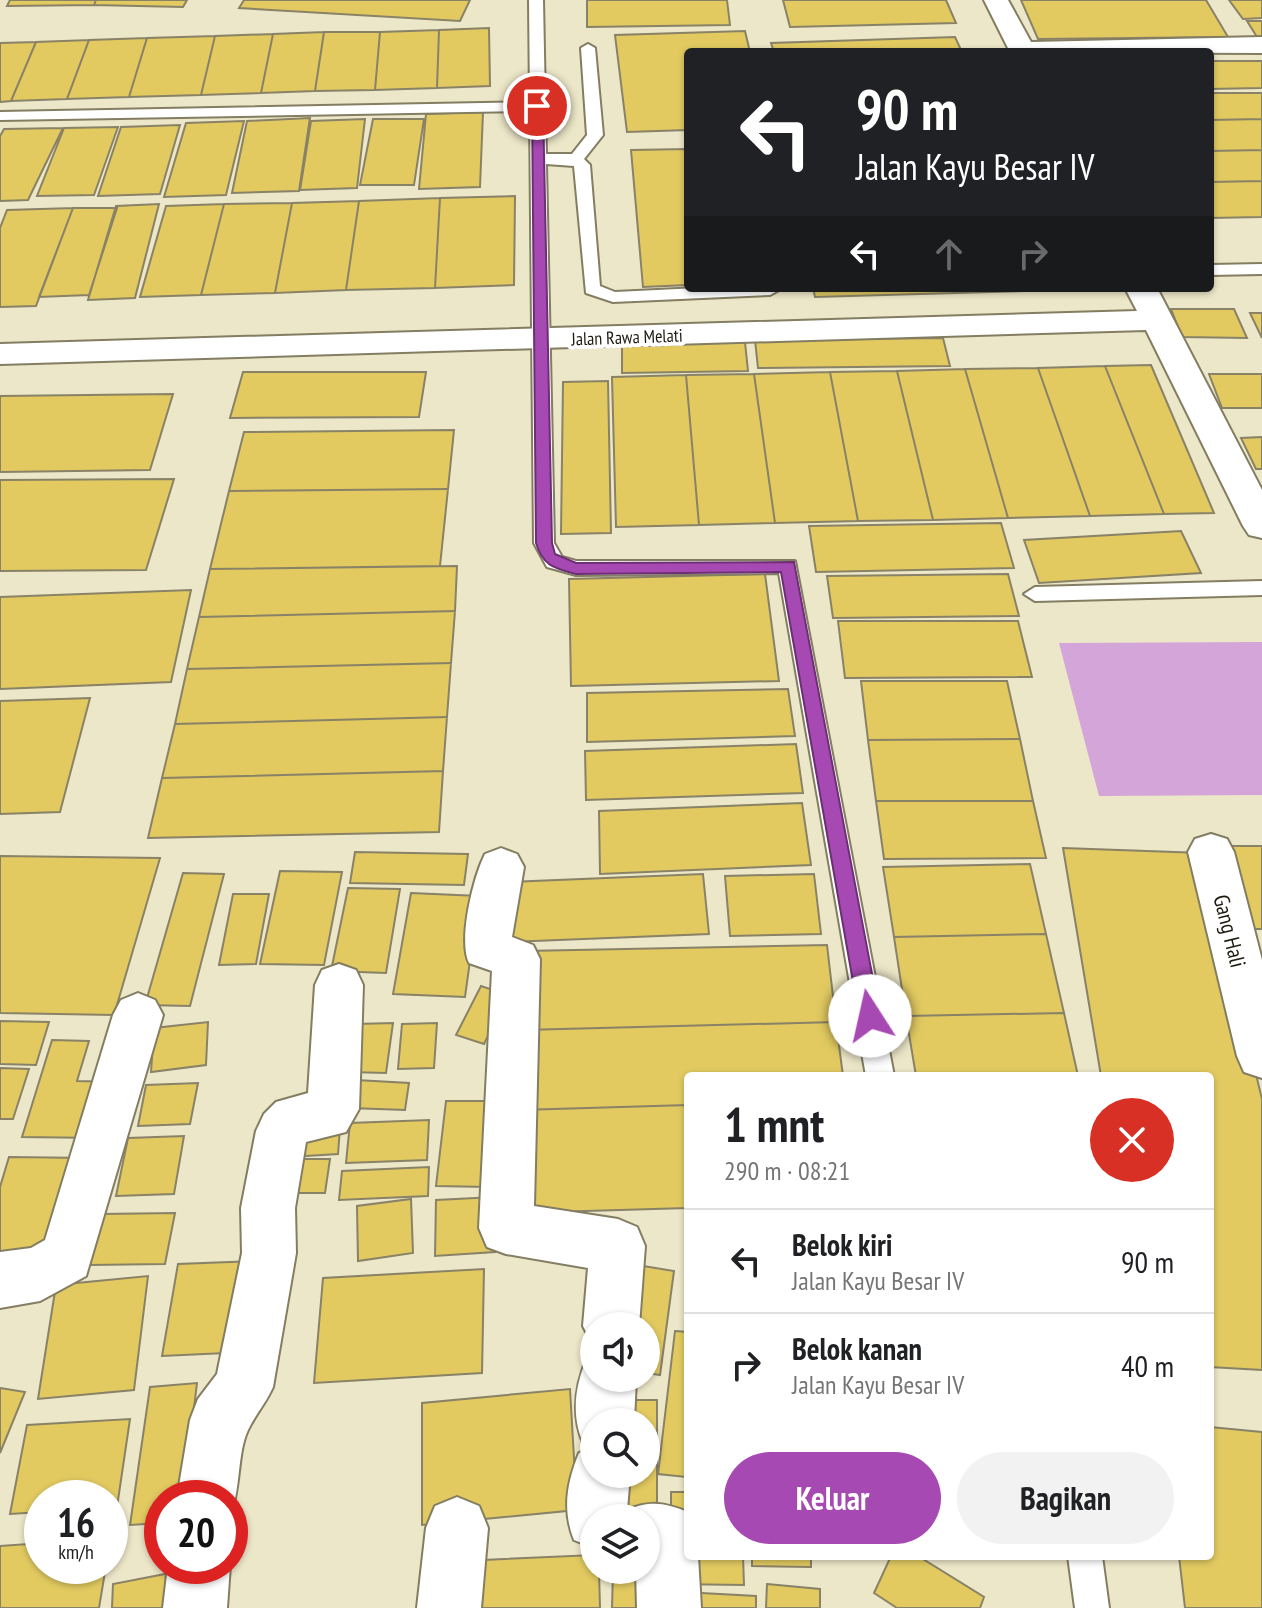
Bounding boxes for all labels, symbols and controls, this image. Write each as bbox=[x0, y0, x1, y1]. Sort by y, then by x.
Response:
pin bbox=[503, 72, 571, 140]
text: 90 m bbox=[856, 73, 958, 145]
icon: left bbox=[724, 80, 828, 184]
icon: arrive bbox=[515, 84, 559, 128]
text: Jalan Kayu Besar IV bbox=[856, 143, 1094, 190]
icon: left bbox=[843, 232, 887, 276]
icon: ahead bbox=[927, 232, 971, 276]
icon: right bbox=[1011, 232, 1055, 276]
street label: Jalan Rawa Melati bbox=[570, 324, 683, 350]
street label: Gang Hali bbox=[1207, 892, 1253, 970]
position arrow bbox=[828, 974, 912, 1058]
text: 1 mnt bbox=[724, 1093, 824, 1155]
button: close bbox=[1090, 1098, 1174, 1182]
text: 290 m · 08:21 bbox=[724, 1154, 850, 1187]
text: Belok kiri bbox=[792, 1225, 893, 1264]
icon: left bbox=[724, 1239, 768, 1283]
text: 90 m bbox=[1121, 1242, 1174, 1281]
text: Jalan Kayu Besar IV bbox=[792, 1264, 964, 1297]
map controls bbox=[580, 1312, 660, 1584]
button: sound bbox=[580, 1312, 660, 1392]
text: Belok kanan bbox=[792, 1329, 922, 1368]
icon: right bbox=[724, 1343, 768, 1387]
text: 40 m bbox=[1121, 1346, 1174, 1385]
text: Jalan Kayu Besar IV bbox=[792, 1368, 964, 1401]
button: search bbox=[580, 1408, 660, 1488]
button: Keluar bbox=[724, 1452, 941, 1544]
button: Bagikan bbox=[957, 1452, 1174, 1544]
speed limit sign: 20 bbox=[144, 1480, 248, 1584]
text: 16 bbox=[57, 1496, 95, 1548]
button: layers bbox=[580, 1504, 660, 1584]
text: km/h bbox=[58, 1539, 94, 1565]

